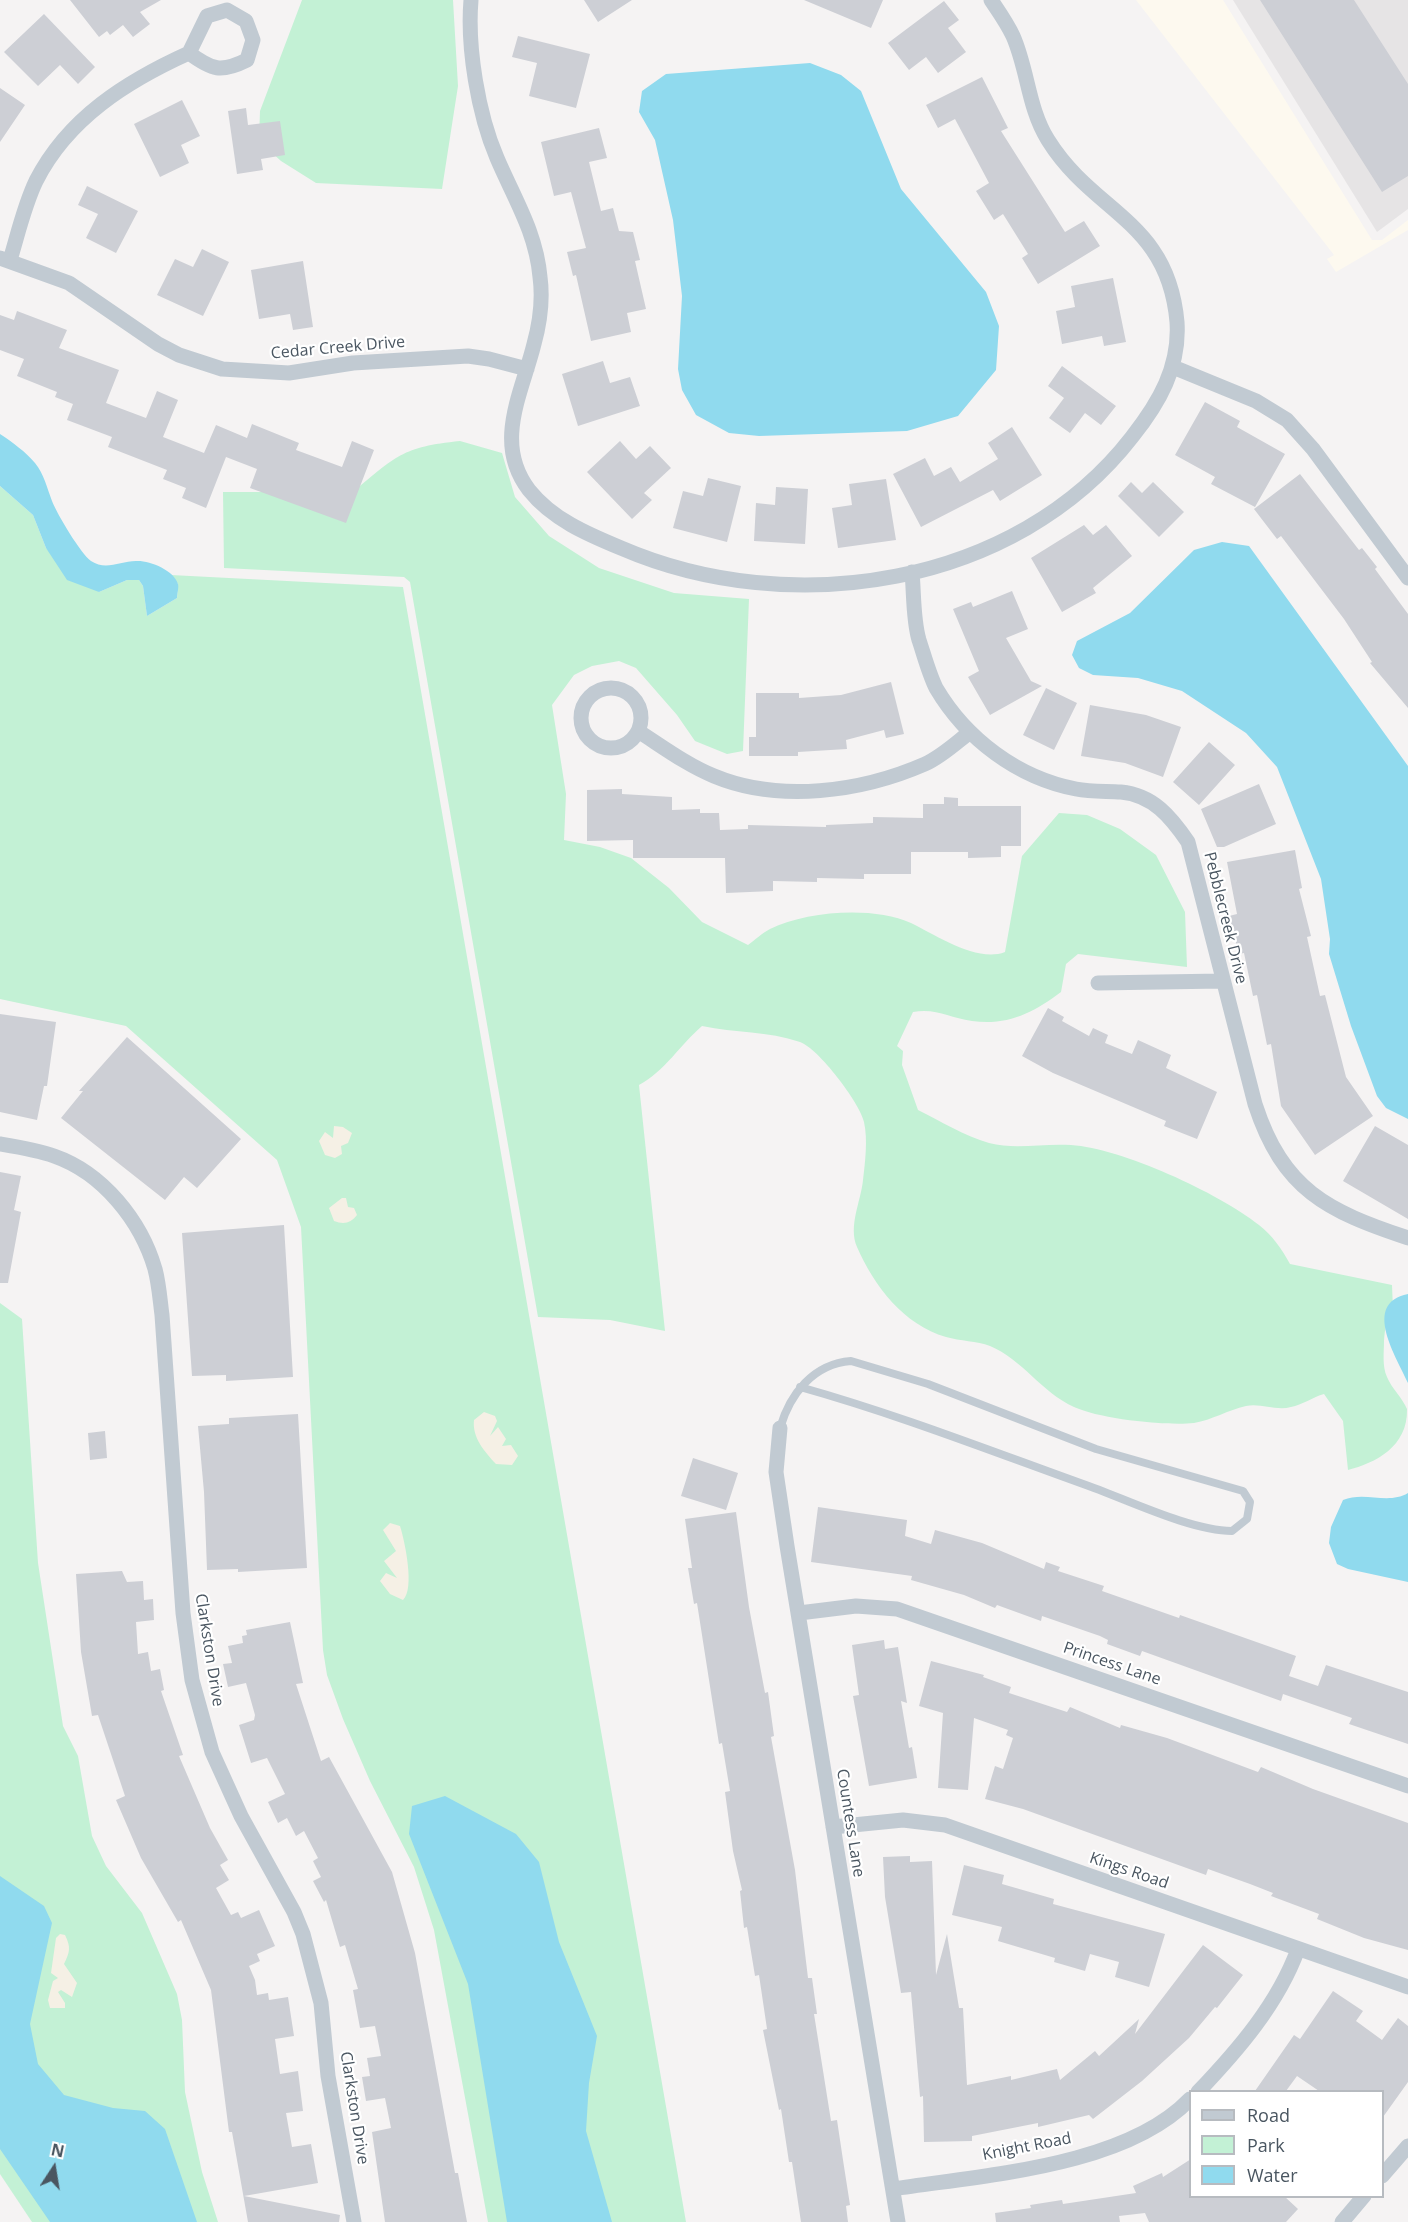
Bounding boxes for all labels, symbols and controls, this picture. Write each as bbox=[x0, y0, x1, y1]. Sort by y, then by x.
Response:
street label: Cedar Creek Drive bbox=[270, 333, 406, 363]
street label: Pebblecreek Drive bbox=[1199, 850, 1251, 986]
street label: Clarkston Drive bbox=[191, 1592, 227, 1708]
street label: Princess Lane bbox=[1061, 1638, 1163, 1690]
street label: Countess Lane bbox=[832, 1767, 868, 1879]
street label: Kings Road bbox=[1087, 1849, 1171, 1893]
street label: Clarkston Drive bbox=[336, 2050, 372, 2166]
legend bbox=[1189, 2090, 1384, 2198]
text: Road bbox=[1247, 2103, 1290, 2127]
street label: Knight Road bbox=[981, 2129, 1073, 2165]
text: Park bbox=[1247, 2133, 1285, 2157]
north arrow bbox=[24, 2138, 84, 2198]
text: N bbox=[49, 2138, 66, 2163]
text: Water bbox=[1247, 2163, 1298, 2187]

